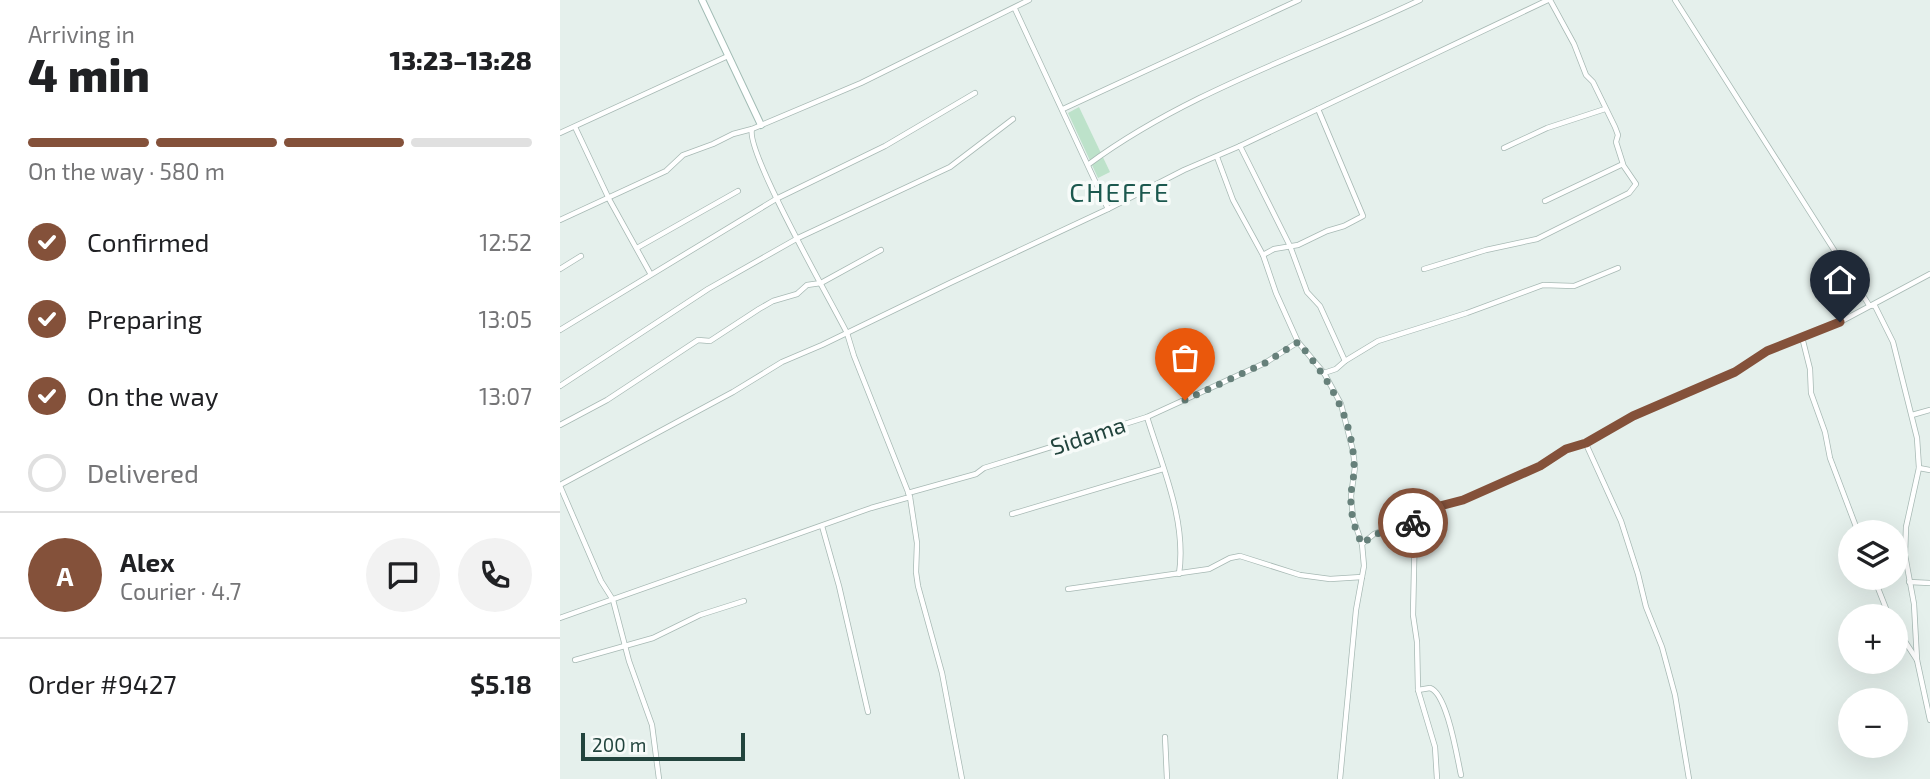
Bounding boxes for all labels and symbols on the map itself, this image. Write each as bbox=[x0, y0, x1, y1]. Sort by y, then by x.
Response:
district label: CHEFFE bbox=[1069, 176, 1171, 207]
pin bbox=[1810, 250, 1870, 322]
pin bbox=[1155, 328, 1215, 400]
street label: Sidama bbox=[1047, 410, 1129, 460]
courier bbox=[1378, 488, 1448, 558]
scale bar bbox=[581, 730, 746, 762]

